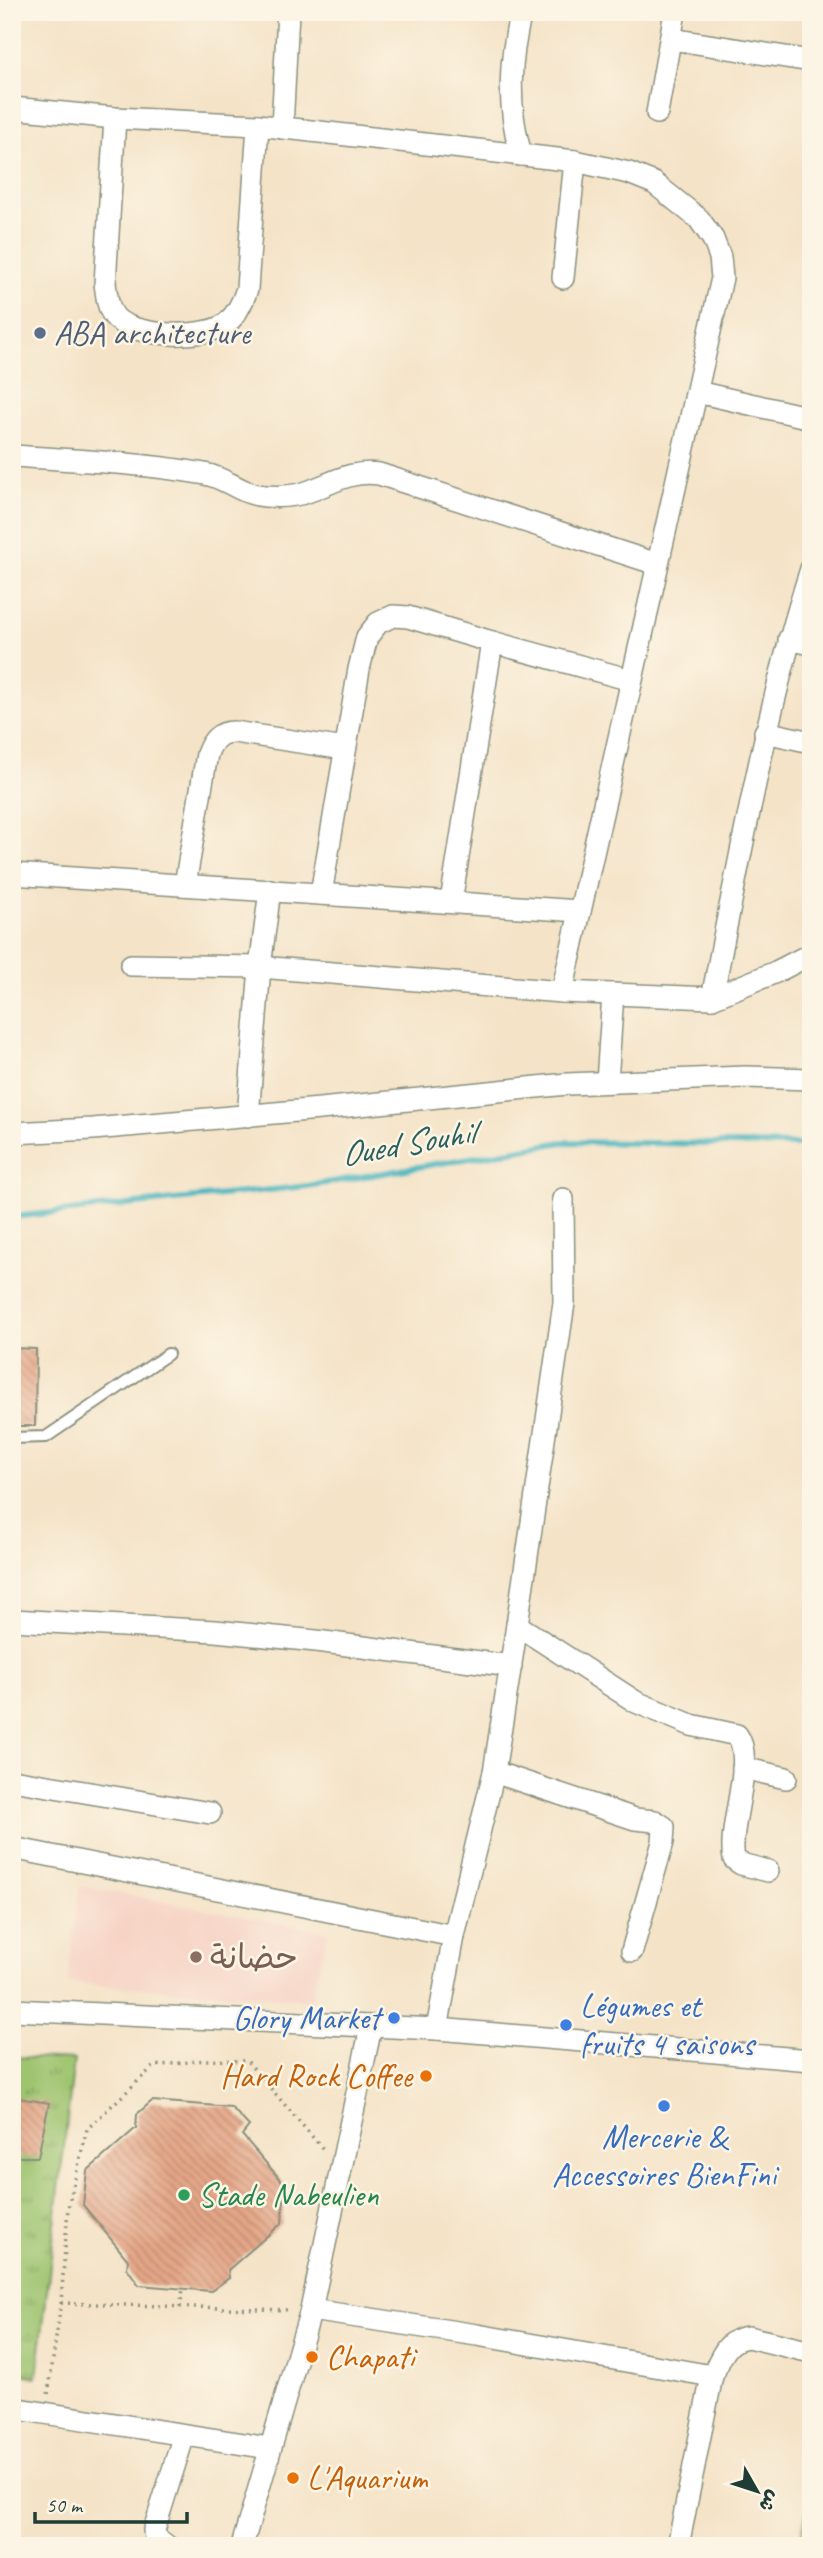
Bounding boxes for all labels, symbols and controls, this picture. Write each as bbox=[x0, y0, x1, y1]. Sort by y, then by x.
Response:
place label: ABA architecture bbox=[54, 312, 253, 354]
marker: ABA architecture bbox=[32, 325, 48, 341]
water label: Oued Souhil bbox=[337, 1107, 488, 1177]
place label: حضانة bbox=[210, 1936, 298, 1978]
marker: حضانة bbox=[188, 1949, 204, 1965]
place label: Légumes et fruits 4 saisons bbox=[580, 1985, 756, 2065]
place label: Glory Market bbox=[233, 1997, 384, 2039]
marker: Glory Market bbox=[386, 2010, 402, 2026]
marker: Légumes et fruits 4 saisons bbox=[558, 2017, 574, 2033]
place label: Hard Rock Coffee bbox=[220, 2055, 414, 2097]
marker: Hard Rock Coffee bbox=[418, 2068, 434, 2084]
marker: Mercerie & Accessoires BienFini bbox=[656, 2098, 672, 2114]
place label: Mercerie & Accessoires BienFini bbox=[552, 2116, 780, 2196]
place label: Stade Nabeulien bbox=[198, 2174, 379, 2216]
marker: Stade Nabeulien bbox=[176, 2187, 192, 2203]
place label: Chapati bbox=[326, 2336, 418, 2378]
marker: Chapati bbox=[304, 2349, 320, 2365]
north arrow bbox=[722, 2456, 792, 2526]
place label: L'Aquarium bbox=[307, 2457, 429, 2499]
marker: L'Aquarium bbox=[285, 2470, 301, 2486]
scale bar bbox=[35, 2481, 187, 2525]
text: ش bbox=[753, 2485, 785, 2517]
text: 50 m bbox=[46, 2492, 84, 2518]

